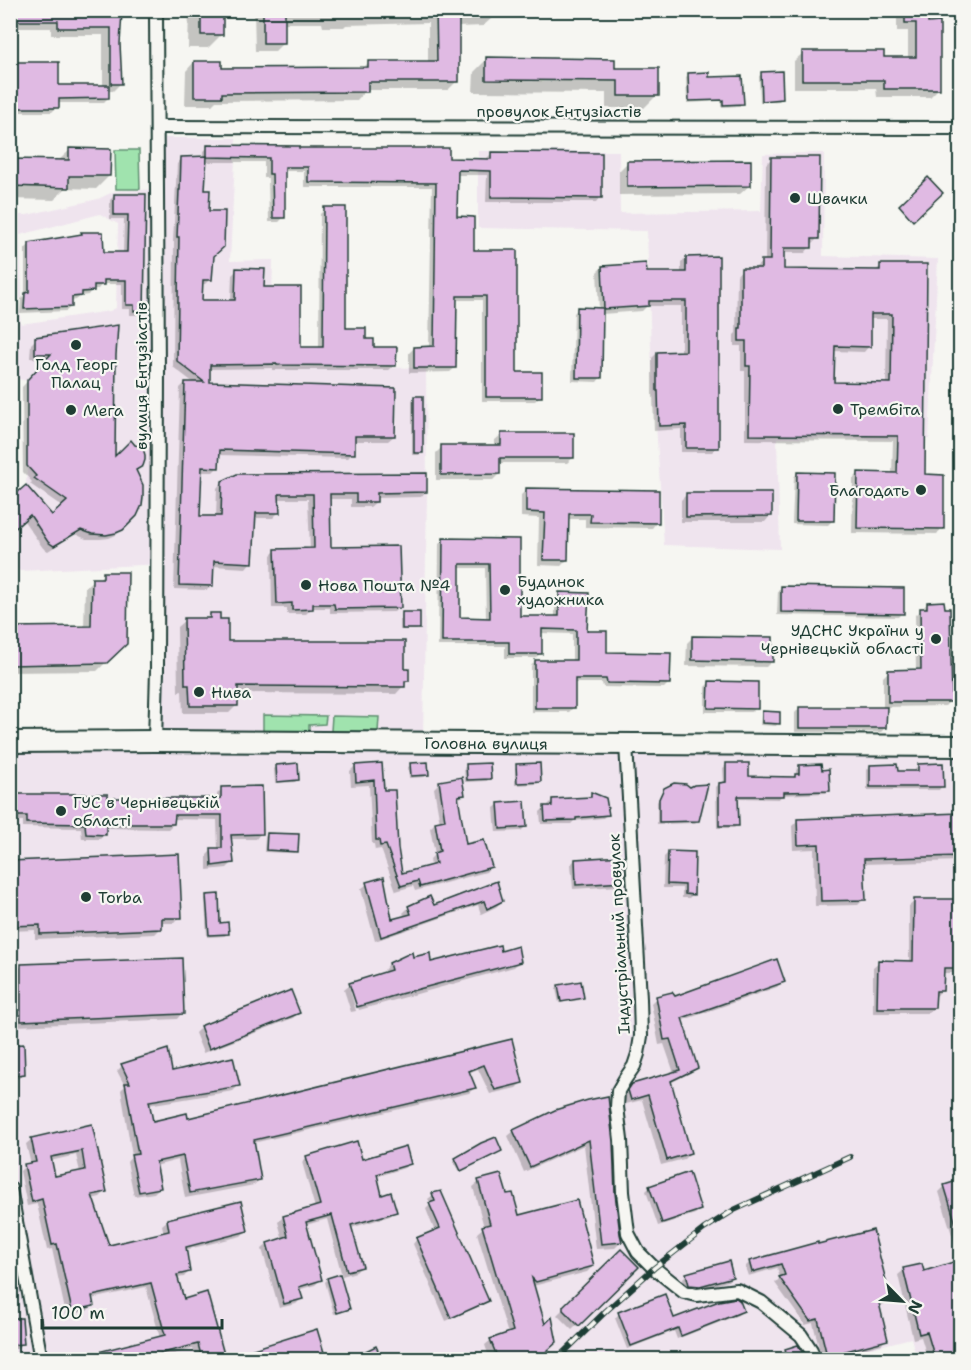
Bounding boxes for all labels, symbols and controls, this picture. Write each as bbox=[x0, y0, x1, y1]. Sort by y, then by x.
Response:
street label: провулок Ентузіастів bbox=[477, 101, 641, 122]
place label: Швачки bbox=[807, 188, 868, 209]
marker: Швачки bbox=[788, 191, 802, 205]
street label: вулиця Ентузіастів bbox=[131, 302, 152, 450]
marker: Голд Георг Палац bbox=[69, 338, 83, 352]
place label: Голд Георг Палац bbox=[35, 354, 118, 393]
place label: Трембіта bbox=[850, 399, 920, 420]
place label: Мега bbox=[83, 400, 124, 421]
marker: Трембіта bbox=[831, 402, 845, 416]
marker: Мега bbox=[64, 403, 78, 417]
place label: Благодать bbox=[829, 480, 909, 501]
marker: Благодать bbox=[914, 483, 928, 497]
place label: Будинок художника bbox=[517, 571, 604, 610]
place label: Нова Пошта №4 bbox=[318, 575, 450, 596]
marker: Нова Пошта №4 bbox=[299, 578, 313, 592]
marker: Будинок художника bbox=[498, 583, 512, 597]
place label: УДСНС України у Чернівецькій області bbox=[761, 620, 924, 659]
marker: УДСНС України у Чернівецькій області bbox=[929, 632, 943, 646]
place label: Нива bbox=[211, 682, 251, 703]
marker: Нива bbox=[192, 685, 206, 699]
street label: Головна вулиця bbox=[424, 732, 548, 754]
place label: ГУС в Чернівецькій області bbox=[73, 792, 220, 831]
marker: ГУС в Чернівецькій області bbox=[54, 804, 68, 818]
street label: Індустріальний провулок bbox=[603, 833, 635, 1035]
place label: Torba bbox=[98, 887, 142, 908]
marker: Torba bbox=[79, 890, 93, 904]
north arrow bbox=[872, 1271, 932, 1331]
scale bar bbox=[42, 1292, 222, 1330]
text: N bbox=[903, 1297, 927, 1317]
text: 100 m bbox=[51, 1301, 105, 1325]

